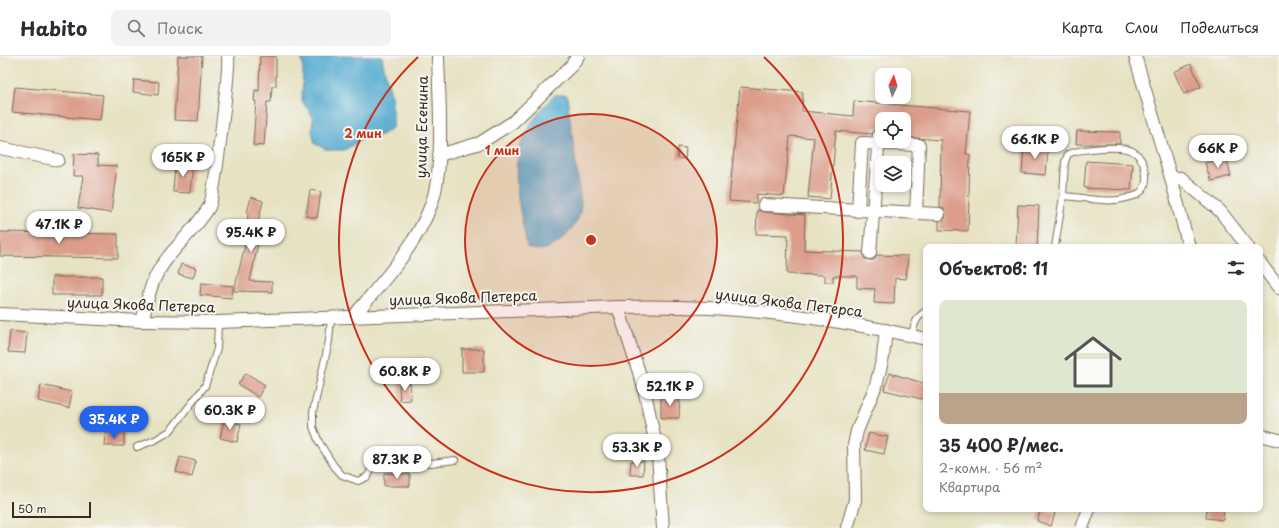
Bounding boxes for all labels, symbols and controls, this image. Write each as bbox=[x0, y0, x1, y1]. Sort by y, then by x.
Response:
search box bbox=[111, 10, 391, 46]
text: Habito bbox=[20, 14, 87, 42]
text: Поиск bbox=[157, 16, 203, 39]
icon: search bbox=[125, 17, 147, 39]
text: Карта bbox=[1062, 17, 1103, 38]
text: Слои bbox=[1125, 17, 1158, 38]
text: Поделиться bbox=[1180, 17, 1259, 38]
north arrow bbox=[875, 68, 911, 104]
map controls bbox=[875, 68, 911, 192]
street label: улица Есенина bbox=[410, 75, 433, 178]
button: locate bbox=[875, 112, 911, 148]
text: 2 мин bbox=[344, 124, 382, 142]
pin: 66.1K ₽ bbox=[998, 126, 1072, 160]
text: 66.1K ₽ bbox=[1011, 129, 1059, 148]
pin: 66K ₽ bbox=[1190, 135, 1246, 169]
text: 66K ₽ bbox=[1198, 138, 1238, 157]
text: 1 мин bbox=[485, 141, 520, 159]
pin: 165K ₽ bbox=[150, 144, 216, 178]
text: 165K ₽ bbox=[161, 147, 205, 166]
button: layers bbox=[875, 156, 911, 192]
pin: 47.1K ₽ bbox=[22, 211, 96, 245]
text: 47.1K ₽ bbox=[35, 214, 83, 233]
pin: 95.4K ₽ bbox=[214, 219, 288, 253]
text: 95.4K ₽ bbox=[226, 222, 276, 241]
centre of rings bbox=[584, 233, 598, 247]
text: Объектов: 11 bbox=[939, 255, 1048, 281]
icon: filters bbox=[1225, 257, 1247, 279]
street label: улица Якова Петерса bbox=[714, 283, 864, 322]
street label: улица Якова Петерса bbox=[389, 284, 538, 311]
street label: улица Якова Петерса bbox=[67, 291, 216, 318]
icon: home bbox=[1057, 326, 1129, 398]
pin: 60.8K ₽ bbox=[368, 358, 442, 392]
text: 60.8K ₽ bbox=[379, 361, 431, 380]
pin: 52.1K ₽ bbox=[633, 373, 707, 407]
text: 52.1K ₽ bbox=[646, 376, 694, 395]
pin: 60.3K ₽ bbox=[193, 397, 267, 431]
text: 60.3K ₽ bbox=[204, 400, 256, 419]
pin: 35.4K ₽ bbox=[77, 406, 151, 440]
text: 35.4K ₽ bbox=[89, 409, 139, 428]
text: 35 400 ₽/мес. bbox=[939, 432, 1064, 458]
pin: 53.3K ₽ bbox=[600, 434, 674, 468]
text: 53.3K ₽ bbox=[612, 437, 662, 456]
pin: 87.3K ₽ bbox=[360, 446, 434, 480]
text: 87.3K ₽ bbox=[372, 449, 422, 468]
text: 2-комн. · 56 m² bbox=[939, 458, 1042, 477]
text: Квартира bbox=[939, 477, 1000, 496]
scale bar bbox=[12, 500, 91, 519]
text: 50 m bbox=[18, 500, 47, 517]

